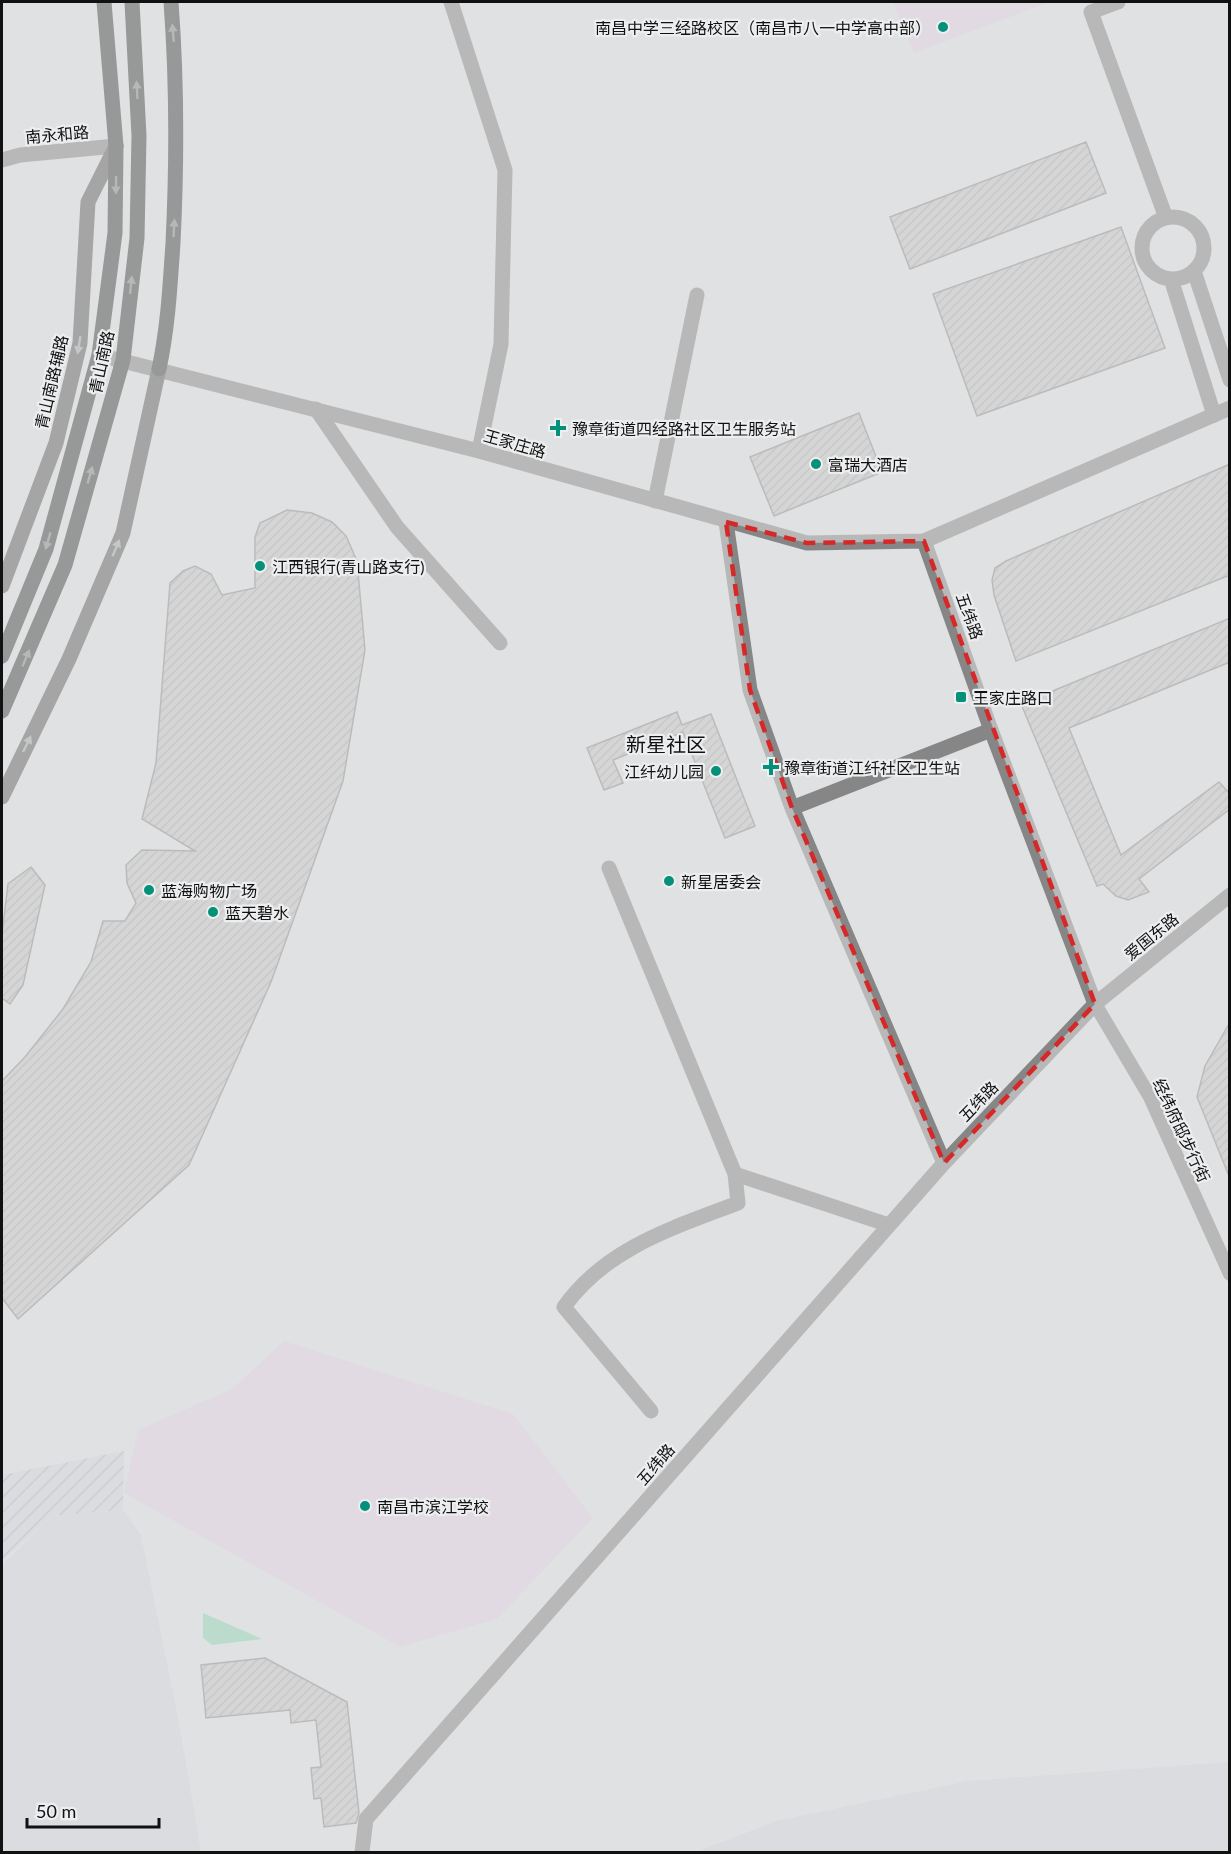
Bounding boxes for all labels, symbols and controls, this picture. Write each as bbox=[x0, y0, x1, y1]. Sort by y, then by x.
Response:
place label: 南昌中学三经路校区（南昌市八一中学高中部） bbox=[595, 18, 931, 37]
marker: 南昌中学三经路校区（南昌市八一中学高中部） bbox=[936, 20, 950, 34]
one-way arrow bbox=[169, 23, 178, 42]
one-way arrow bbox=[133, 80, 142, 99]
street label: 南永和路 bbox=[24, 122, 90, 146]
one-way arrow bbox=[111, 176, 120, 195]
one-way arrow bbox=[169, 218, 178, 237]
one-way arrow bbox=[127, 275, 136, 294]
street label: 青山南路 bbox=[85, 329, 117, 395]
street label: 青山南路辅路 bbox=[31, 333, 71, 431]
one-way arrow bbox=[74, 335, 83, 354]
marker: 豫章街道四经路社区卫生服务站 bbox=[549, 419, 567, 437]
place label: 豫章街道四经路社区卫生服务站 bbox=[572, 419, 796, 438]
street label: 王家庄路 bbox=[482, 425, 548, 461]
place label: 富瑞大酒店 bbox=[828, 455, 908, 474]
marker: 富瑞大酒店 bbox=[809, 457, 823, 471]
one-way arrow bbox=[86, 466, 96, 484]
one-way arrow bbox=[43, 532, 53, 550]
one-way arrow bbox=[112, 539, 121, 556]
place label: 江西银行(青山路支行) bbox=[272, 557, 425, 576]
marker: 江西银行(青山路支行) bbox=[253, 559, 267, 573]
street label: 五纬路 bbox=[953, 590, 987, 642]
one-way arrow bbox=[21, 649, 31, 667]
place label: 王家庄路口 bbox=[973, 688, 1053, 707]
marker: 王家庄路口 bbox=[954, 690, 968, 704]
district label: 新星社区 bbox=[626, 732, 706, 756]
one-way arrow bbox=[23, 736, 32, 753]
marker: 豫章街道江纤社区卫生站 bbox=[762, 758, 780, 776]
place label: 豫章街道江纤社区卫生站 bbox=[784, 758, 960, 777]
place label: 江纤幼儿园 bbox=[624, 762, 704, 781]
marker: 江纤幼儿园 bbox=[709, 764, 723, 778]
place label: 新星居委会 bbox=[681, 872, 761, 891]
marker: 新星居委会 bbox=[662, 874, 676, 888]
place label: 蓝海购物广场 bbox=[161, 881, 257, 900]
marker: 蓝海购物广场 bbox=[142, 883, 156, 897]
place label: 蓝天碧水 bbox=[225, 903, 289, 922]
marker: 蓝天碧水 bbox=[206, 905, 220, 919]
street label: 爱国东路 bbox=[1120, 908, 1182, 964]
street label: 经纬府邸步行街 bbox=[1150, 1075, 1214, 1185]
street label: 五纬路 bbox=[954, 1077, 1002, 1125]
street label: 五纬路 bbox=[632, 1440, 678, 1488]
place label: 南昌市滨江学校 bbox=[377, 1497, 489, 1516]
marker: 南昌市滨江学校 bbox=[358, 1499, 372, 1513]
scale bar bbox=[27, 1791, 159, 1829]
text: 50 m bbox=[36, 1800, 76, 1822]

